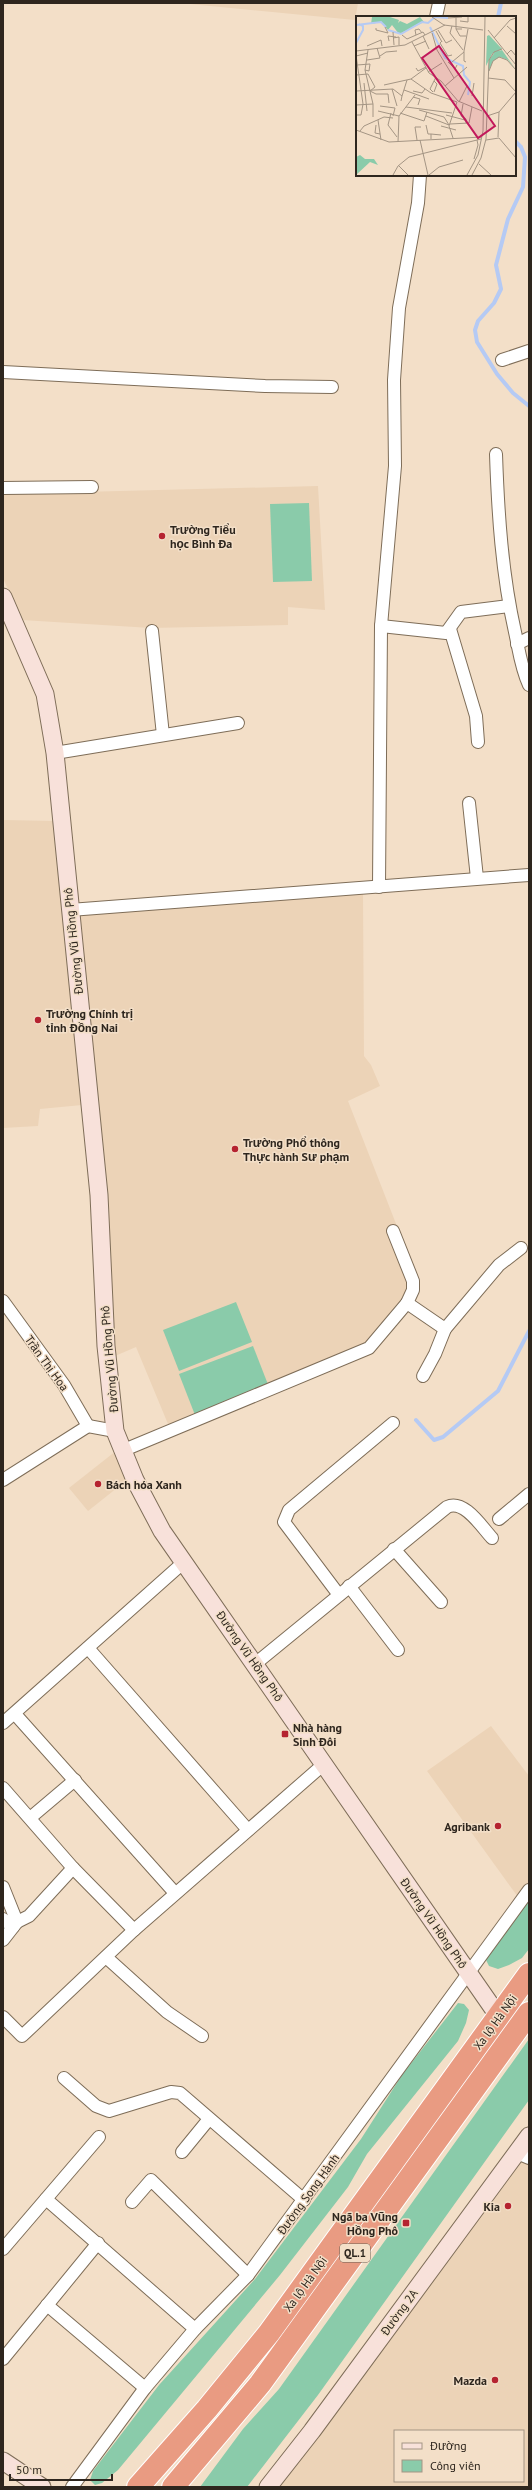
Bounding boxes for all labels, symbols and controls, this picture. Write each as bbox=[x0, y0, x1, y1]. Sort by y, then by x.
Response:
inset map bbox=[356, 16, 516, 176]
place label: Trường Tiểu học Bình Đa bbox=[170, 522, 236, 551]
marker: Trường Tiểu học Bình Đa bbox=[157, 531, 167, 541]
street label: Đường Vũ Hồng Phô bbox=[60, 887, 86, 996]
place label: Trường Chính trị tỉnh Đồng Nai bbox=[46, 1006, 133, 1035]
marker: Trường Chính trị tỉnh Đồng Nai bbox=[33, 1015, 43, 1025]
place label: Trường Phổ thông Thực hành Sư phạm bbox=[243, 1135, 349, 1164]
marker: Trường Phổ thông Thực hành Sư phạm bbox=[230, 1144, 240, 1154]
street label: Đường Vũ Hồng Phô bbox=[97, 1305, 121, 1414]
street label: Trần Thị Hoa bbox=[22, 1332, 72, 1394]
place label: Bách hóa Xanh bbox=[106, 1477, 182, 1492]
marker: Bách hóa Xanh bbox=[93, 1479, 103, 1489]
street label: Đường Vũ Hồng Phô bbox=[213, 1607, 287, 1704]
place label: Nhà hàng Sinh Đôi bbox=[293, 1720, 342, 1749]
marker: Nhà hàng Sinh Đôi bbox=[280, 1729, 290, 1739]
place label: Agribank bbox=[444, 1819, 490, 1834]
marker: Agribank bbox=[493, 1821, 503, 1831]
street label: Đường Vũ Hồng Phô bbox=[397, 1874, 471, 1971]
street label: Xa lộ Hà Nội bbox=[470, 1991, 520, 2053]
street label: Đường Song Hành bbox=[273, 2151, 342, 2238]
place label: Kia bbox=[483, 2199, 500, 2214]
marker: Kia bbox=[503, 2201, 513, 2211]
place label: Ngã ba Vũng Hồng Phô bbox=[332, 2209, 399, 2238]
marker: Ngã ba Vũng Hồng Phô bbox=[401, 2218, 411, 2228]
road number: QL.1 bbox=[340, 2244, 370, 2262]
street label: Xa lộ Hà Nội bbox=[280, 2253, 330, 2315]
street label: Đường 2A bbox=[377, 2286, 421, 2339]
place label: Mazda bbox=[454, 2373, 487, 2388]
marker: Mazda bbox=[490, 2375, 500, 2385]
legend bbox=[394, 2430, 524, 2482]
text: Đường bbox=[429, 2438, 467, 2453]
scale bar bbox=[10, 2456, 112, 2482]
text: Công viên bbox=[430, 2458, 481, 2473]
text: 50 m bbox=[16, 2462, 42, 2477]

